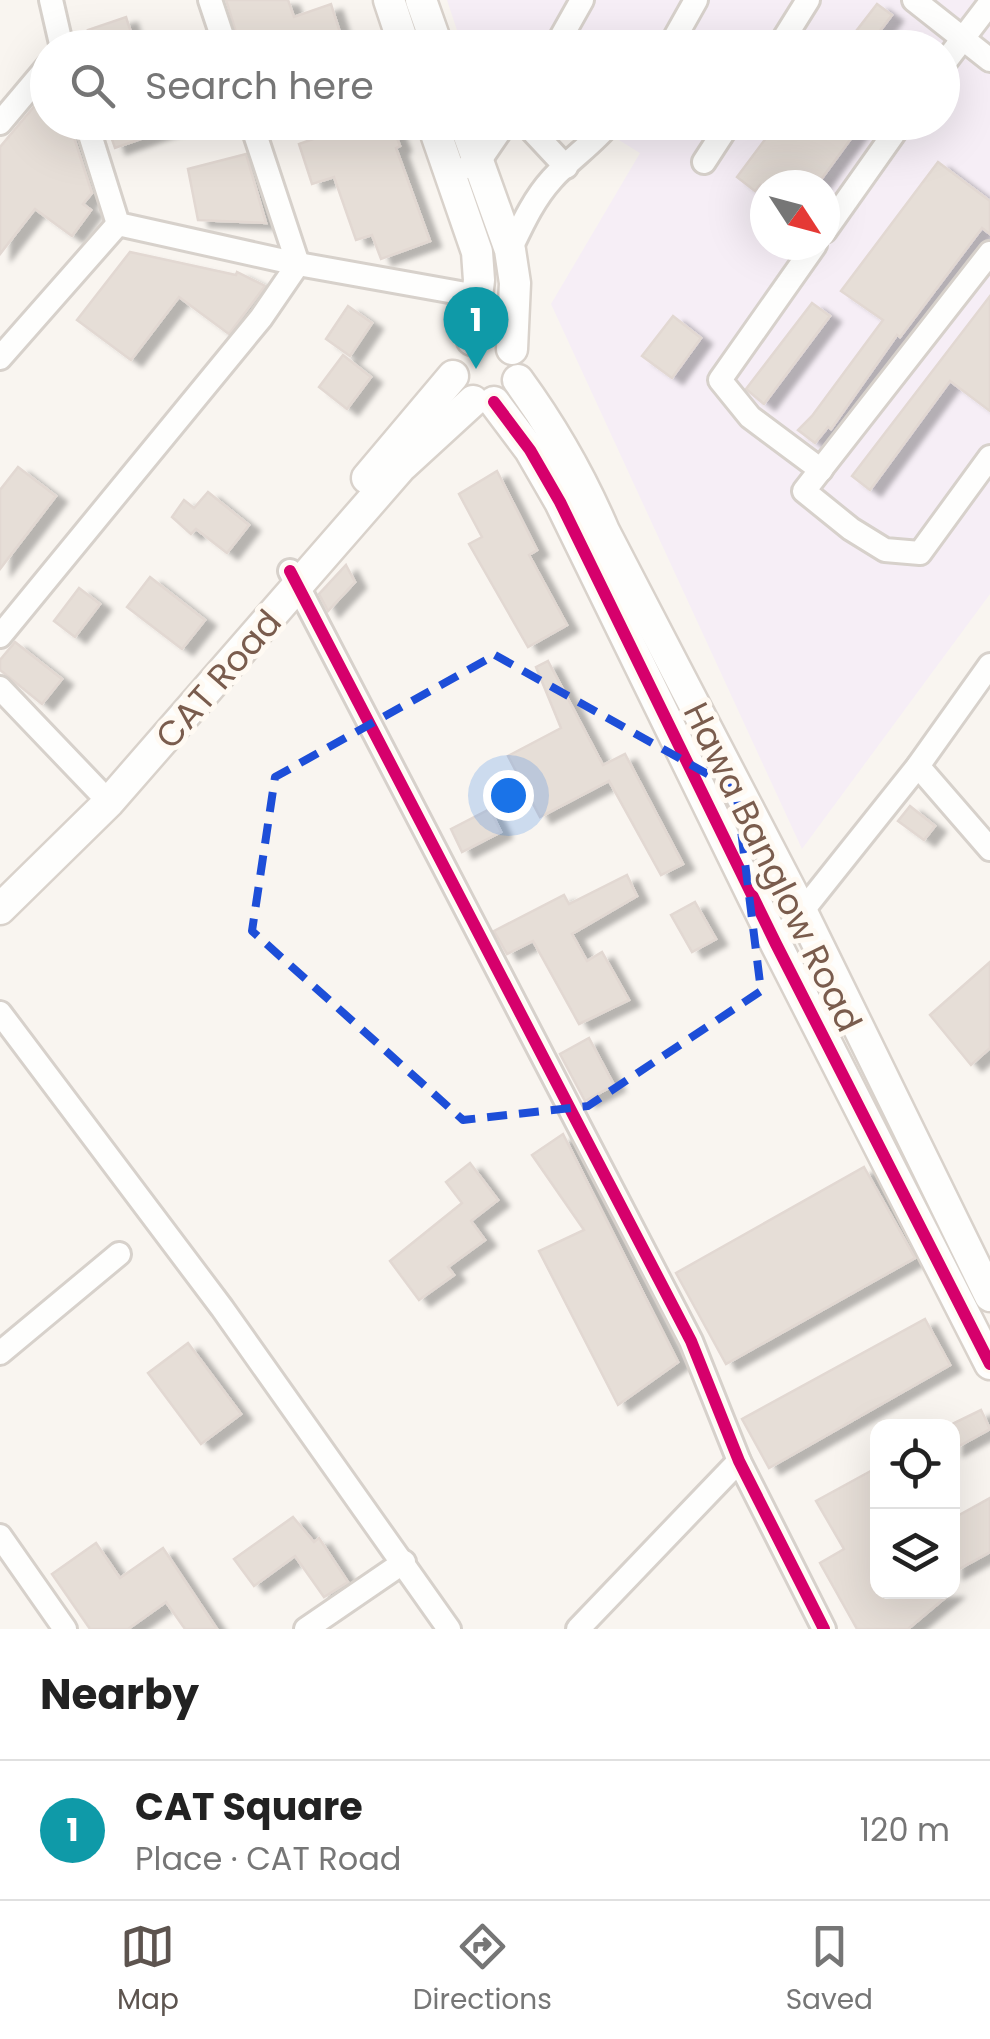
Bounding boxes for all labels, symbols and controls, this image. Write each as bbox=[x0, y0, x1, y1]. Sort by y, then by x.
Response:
search box bbox=[30, 30, 960, 140]
icon: search bbox=[65, 58, 120, 113]
text: Search here bbox=[145, 59, 374, 112]
north arrow bbox=[750, 170, 840, 260]
pin: 1 bbox=[444, 286, 508, 369]
street label: CAT Road bbox=[144, 599, 292, 759]
street label: Hawa Banglow Road bbox=[672, 694, 874, 1040]
your location bbox=[483, 770, 534, 821]
map controls bbox=[870, 1419, 960, 1599]
button: locate bbox=[870, 1419, 960, 1509]
button: layers bbox=[870, 1509, 960, 1599]
text: Nearby bbox=[40, 1665, 199, 1724]
text: CAT Square bbox=[135, 1780, 363, 1833]
text: 1 bbox=[66, 1807, 79, 1852]
text: 120 m bbox=[860, 1807, 950, 1852]
text: Place · CAT Road bbox=[135, 1836, 402, 1881]
tab: Map bbox=[117, 1919, 179, 2021]
tab: Directions bbox=[413, 1919, 552, 2021]
tab: Saved bbox=[786, 1919, 873, 2021]

